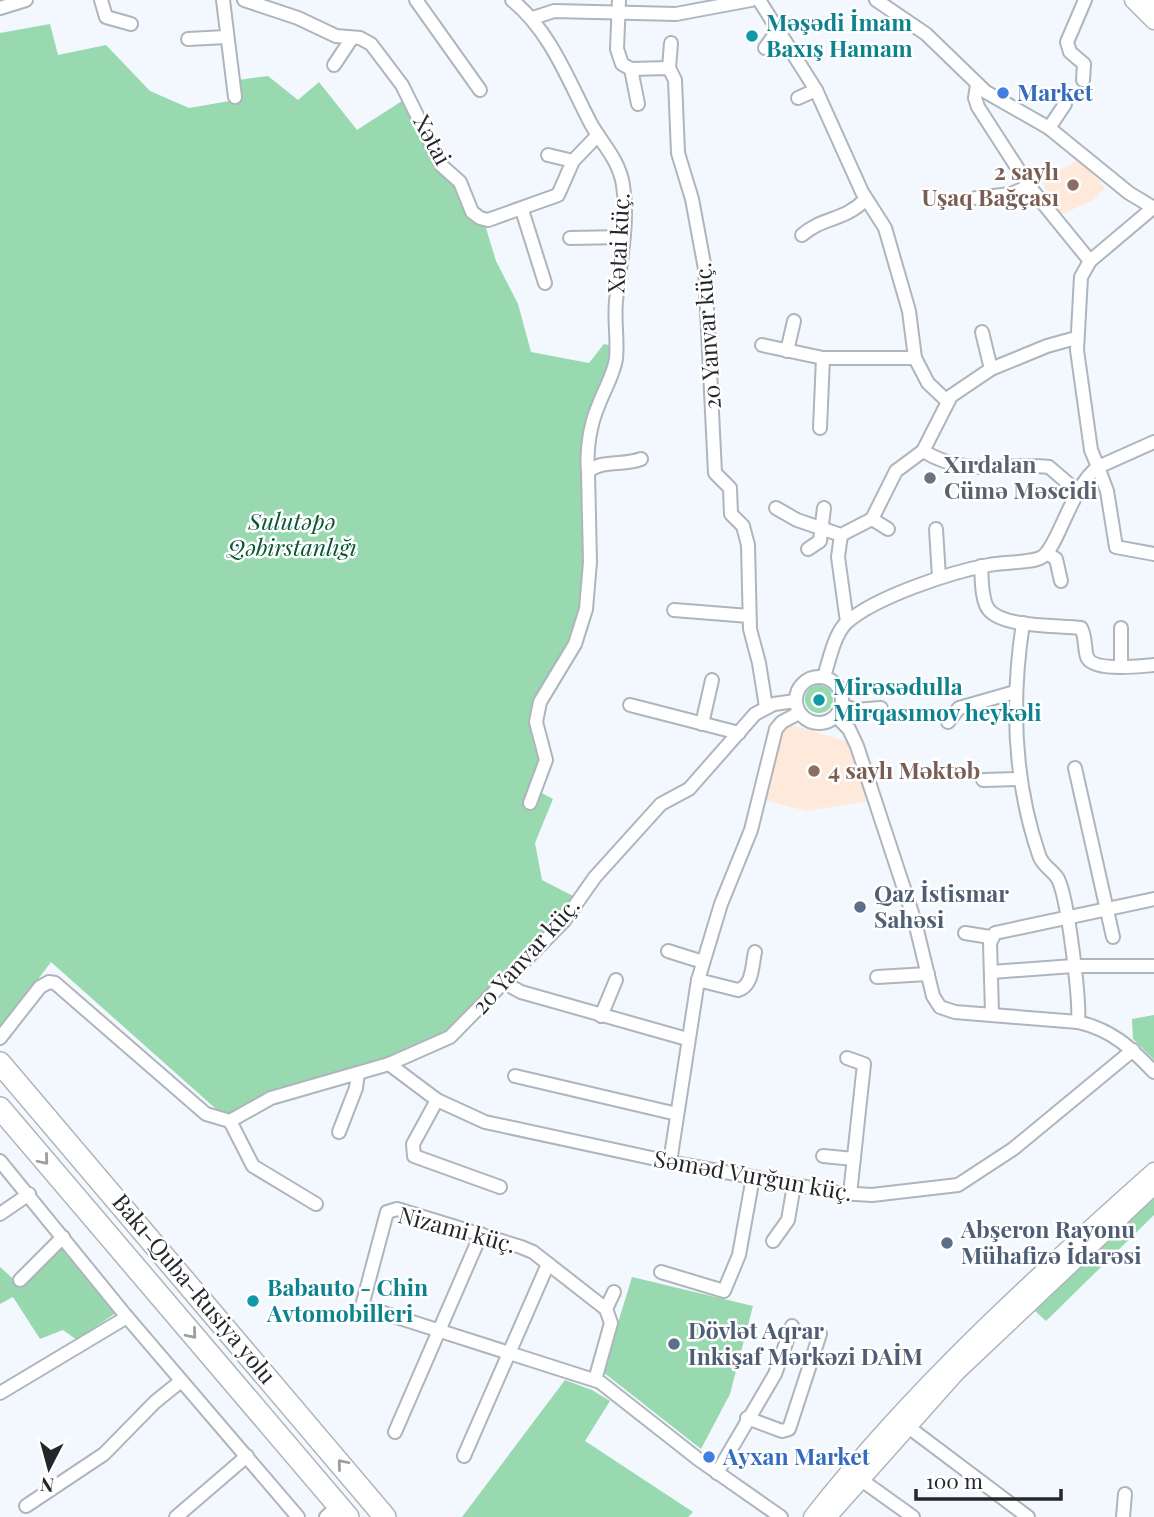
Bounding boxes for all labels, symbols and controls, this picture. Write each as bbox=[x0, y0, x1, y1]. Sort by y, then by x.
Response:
place label: Məşədi İmam Baxış Hamam bbox=[766, 6, 913, 63]
marker: Məşədi İmam Baxış Hamam bbox=[744, 28, 760, 44]
place label: Market bbox=[1017, 76, 1094, 107]
marker: Market bbox=[995, 85, 1011, 101]
street label: Xətai bbox=[407, 109, 460, 170]
place label: 2 saylı Uşaq Bağçası bbox=[921, 155, 1059, 212]
marker: 2 saylı Uşaq Bağçası bbox=[1065, 177, 1081, 193]
street label: Xətai küç. bbox=[599, 192, 636, 294]
street label: 20 Yanvar küç. bbox=[686, 262, 727, 411]
place label: Xırdalan Cümə Məscidi bbox=[944, 448, 1097, 505]
marker: Xırdalan Cümə Məscidi bbox=[922, 470, 938, 486]
park label: Sulutəpə Qəbirstanlığı bbox=[225, 505, 357, 562]
place label: Mirəsədulla Mirqasımov heykəli bbox=[833, 670, 1042, 727]
marker: Mirəsədulla Mirqasımov heykəli bbox=[811, 692, 827, 708]
place label: 4 saylı Məktəb bbox=[828, 754, 980, 785]
marker: 4 saylı Məktəb bbox=[806, 763, 822, 779]
place label: Qaz İstismar Sahəsi bbox=[874, 877, 1009, 934]
street label: 20 Yanvar küç. bbox=[464, 890, 586, 1020]
marker: Qaz İstismar Sahəsi bbox=[852, 899, 868, 915]
street label: Səməd Vurğun küç. bbox=[651, 1142, 855, 1207]
one-way arrow bbox=[36, 1152, 48, 1165]
street label: Bakı-Quba-Rusiya yolu bbox=[106, 1187, 284, 1390]
street label: Nizami küç. bbox=[395, 1198, 519, 1259]
place label: Abşeron Rayonu Mühafizə İdarəsi bbox=[960, 1213, 1141, 1270]
marker: Abşeron Rayonu Mühafizə İdarəsi bbox=[939, 1235, 955, 1251]
place label: Babauto - Chin Avtomobilleri bbox=[266, 1271, 428, 1328]
marker: Babauto - Chin Avtomobilleri bbox=[245, 1293, 261, 1309]
place label: Dövlət Aqrar Inkişaf Mərkəzi DAİM bbox=[688, 1314, 923, 1371]
one-way arrow bbox=[184, 1325, 196, 1338]
marker: Dövlət Aqrar Inkişaf Mərkəzi DAİM bbox=[666, 1336, 682, 1352]
north arrow bbox=[14, 1433, 84, 1503]
place label: Ayxan Market bbox=[722, 1440, 871, 1471]
marker: Ayxan Market bbox=[701, 1449, 717, 1465]
scale bar bbox=[916, 1458, 1061, 1502]
one-way arrow bbox=[338, 1460, 350, 1473]
text: 100 m bbox=[926, 1466, 983, 1494]
text: N bbox=[39, 1472, 55, 1500]

